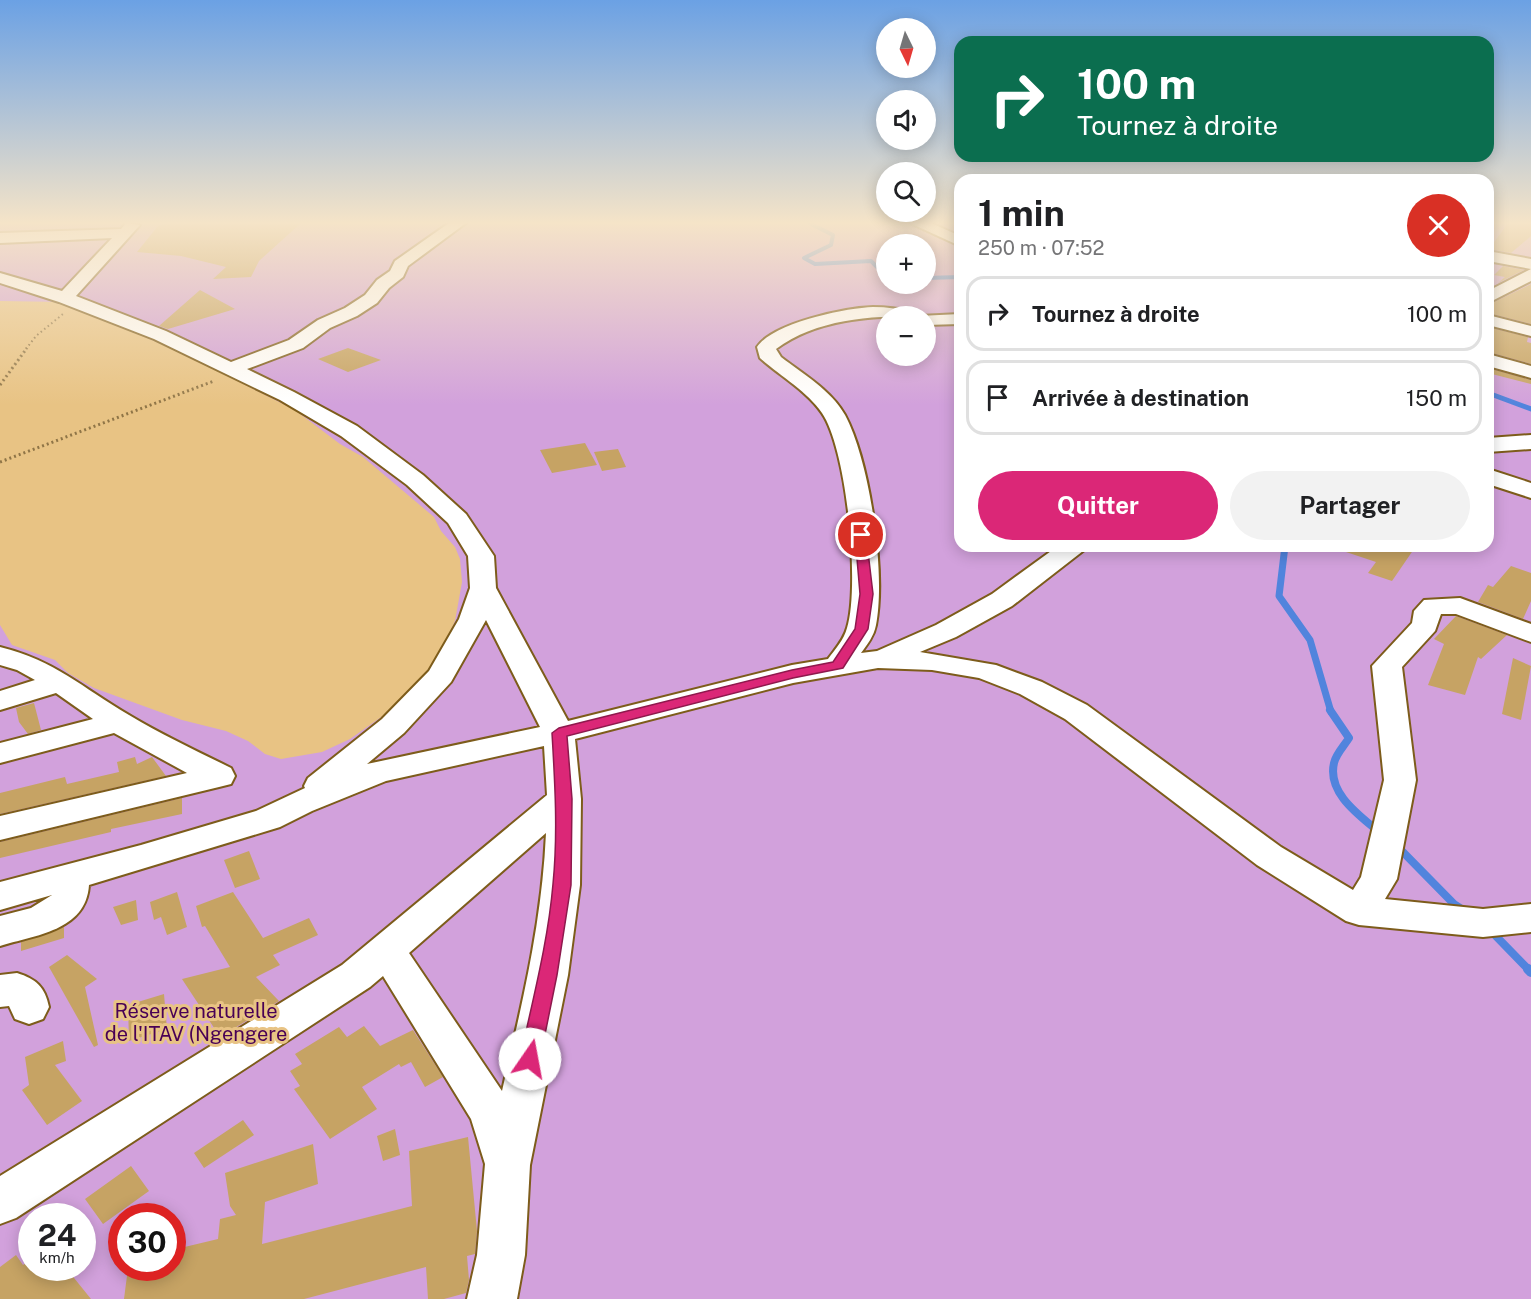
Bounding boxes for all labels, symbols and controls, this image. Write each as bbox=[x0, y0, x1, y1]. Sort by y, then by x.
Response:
north arrow bbox=[876, 18, 936, 78]
map controls bbox=[876, 18, 936, 366]
text: 100 m bbox=[1077, 59, 1196, 108]
icon: right bbox=[978, 60, 1056, 138]
button: sound bbox=[876, 90, 936, 150]
text: Tournez à droite bbox=[1077, 109, 1278, 141]
button: search bbox=[876, 162, 936, 222]
text: 1 min bbox=[978, 192, 1065, 234]
button: close bbox=[1407, 194, 1470, 257]
button: + bbox=[876, 234, 936, 294]
text: 250 m · 07:52 bbox=[978, 236, 1104, 260]
icon: right bbox=[981, 297, 1014, 330]
text: Tournez à droite bbox=[1032, 301, 1200, 327]
text: 100 m bbox=[1407, 301, 1467, 327]
button: − bbox=[876, 306, 936, 366]
icon: arrive bbox=[981, 381, 1014, 414]
text: Arrivée à destination bbox=[1032, 385, 1249, 411]
text: 150 m bbox=[1406, 385, 1467, 411]
button: Quitter bbox=[978, 471, 1218, 540]
button: Partager bbox=[1230, 471, 1470, 540]
pin bbox=[835, 509, 886, 560]
icon: arrive bbox=[844, 518, 877, 551]
park label: Réserve naturelle de l'ITAV (Ngengere bbox=[105, 999, 287, 1046]
position arrow bbox=[498, 1027, 562, 1091]
speed limit sign: 30 bbox=[108, 1203, 186, 1281]
text: 24 bbox=[38, 1217, 76, 1253]
text: km/h bbox=[39, 1249, 75, 1266]

